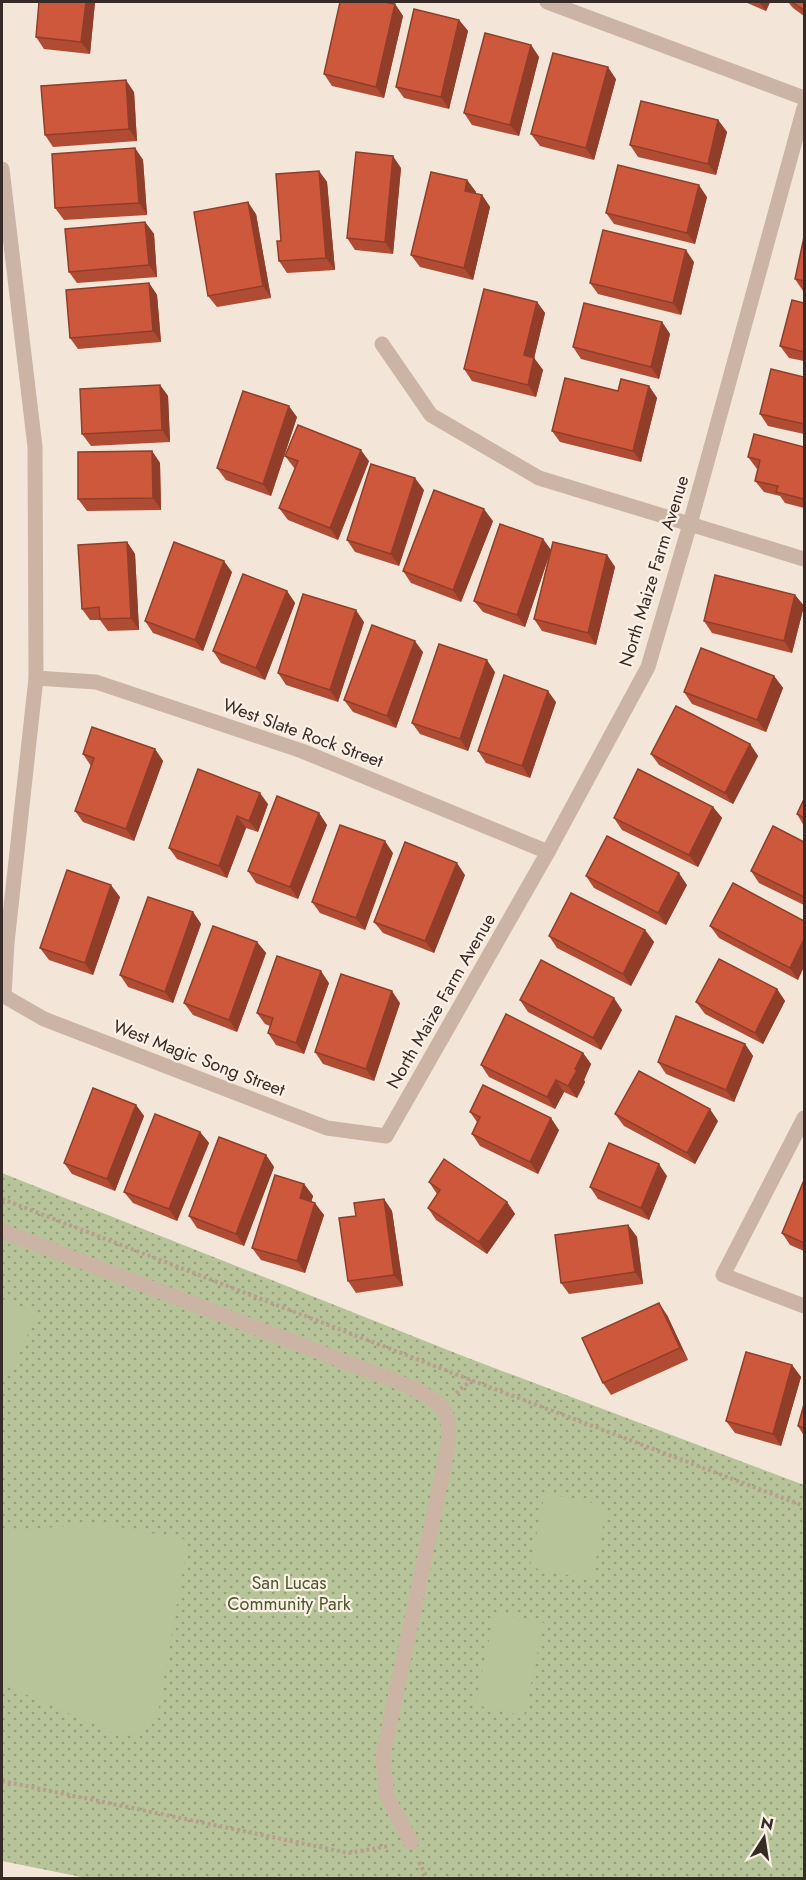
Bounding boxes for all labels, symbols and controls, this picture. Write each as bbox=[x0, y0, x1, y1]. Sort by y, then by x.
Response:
street label: North Maize Farm Avenue bbox=[613, 472, 695, 670]
street label: West Slate Rock Street bbox=[219, 692, 388, 774]
street label: North Maize Farm Avenue bbox=[380, 909, 502, 1093]
street label: West Magic Song Street bbox=[109, 1013, 290, 1103]
park label: San Lucas Community Park bbox=[227, 1570, 351, 1617]
north arrow bbox=[734, 1808, 794, 1868]
text: N bbox=[758, 1811, 776, 1836]

